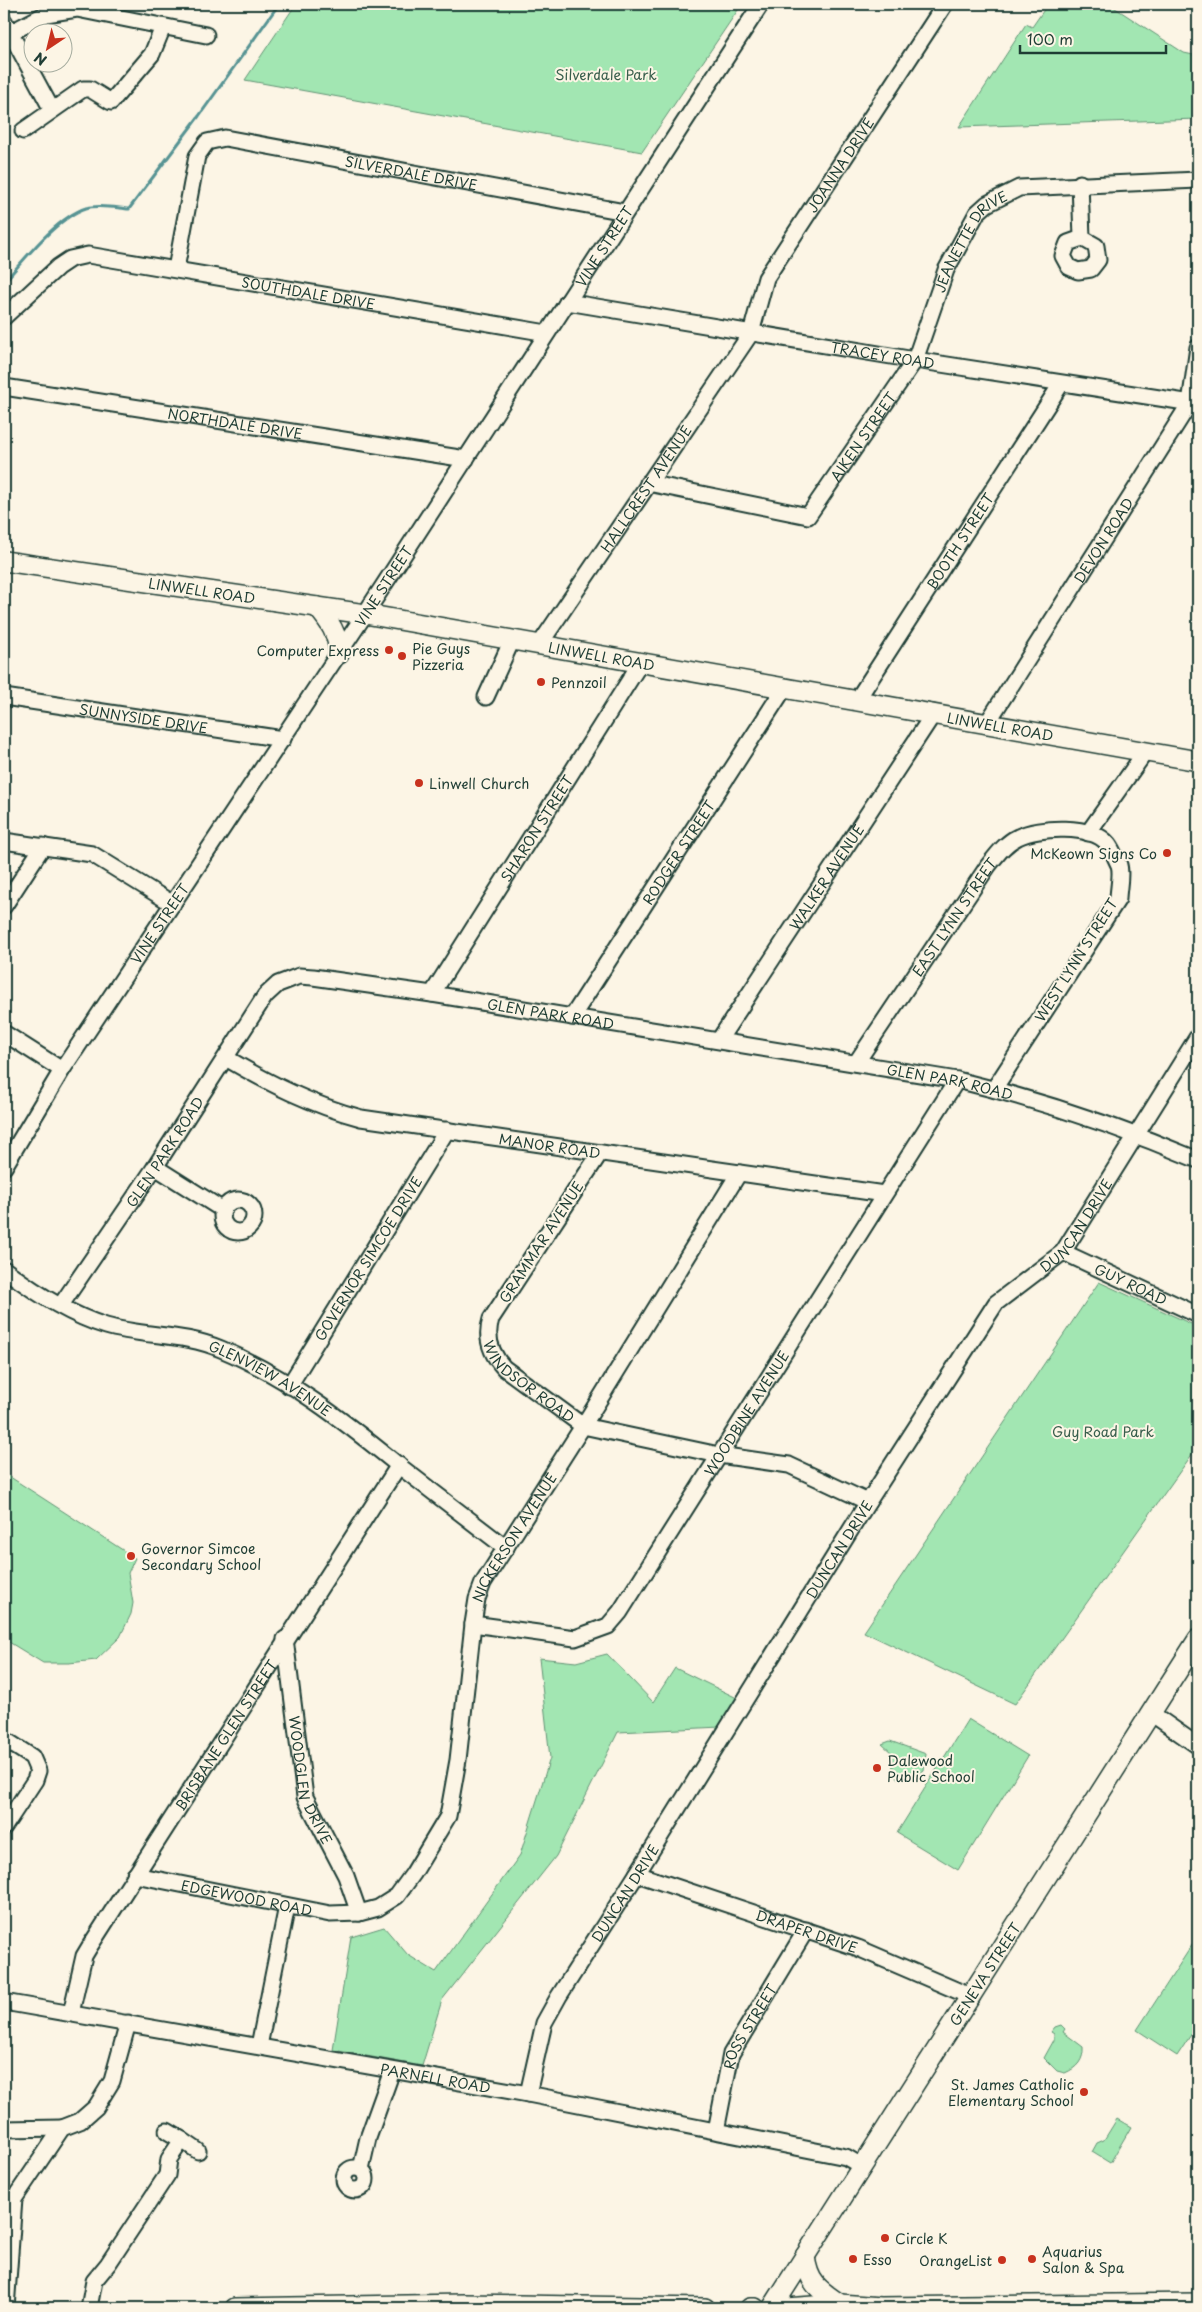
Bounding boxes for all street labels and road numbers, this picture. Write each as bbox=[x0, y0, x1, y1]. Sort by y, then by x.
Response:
street label: JOANNA DRIVE bbox=[801, 113, 879, 216]
street label: SILVERDALE DRIVE bbox=[343, 150, 479, 195]
street label: JEANETTE DRIVE bbox=[929, 185, 1011, 295]
street label: VINE STREET bbox=[570, 201, 638, 291]
street label: SOUTHDALE DRIVE bbox=[240, 271, 377, 314]
street label: TRACEY ROAD bbox=[829, 336, 936, 373]
street label: AIKEN STREET bbox=[825, 387, 901, 485]
street label: NORTHDALE DRIVE bbox=[166, 402, 304, 444]
street label: HALLCREST AVENUE bbox=[595, 420, 696, 556]
street label: BOOTH STREET bbox=[921, 489, 999, 594]
street label: DEVON ROAD bbox=[1068, 493, 1138, 587]
street label: VINE STREET bbox=[349, 541, 417, 630]
street label: LINWELL ROAD bbox=[147, 572, 257, 608]
street label: LINWELL ROAD bbox=[547, 636, 656, 675]
street label: SUNNYSIDE DRIVE bbox=[78, 698, 209, 738]
street label: LINWELL ROAD bbox=[945, 706, 1055, 746]
street label: SHARON STREET bbox=[495, 771, 578, 885]
street label: RODGER STREET bbox=[637, 796, 720, 909]
street label: WALKER AVENUE bbox=[784, 820, 869, 934]
street label: EAST LYNN STREET bbox=[907, 853, 1002, 980]
street label: VINE STREET bbox=[125, 879, 194, 968]
street label: WEST LYNN STREET bbox=[1029, 894, 1123, 1026]
street label: GLEN PARK ROAD bbox=[486, 993, 616, 1034]
street label: GLEN PARK ROAD bbox=[885, 1058, 1015, 1105]
street label: GLEN PARK ROAD bbox=[120, 1092, 208, 1211]
street label: MANOR ROAD bbox=[498, 1128, 602, 1163]
street label: GOVERNOR SIMCOE DRIVE bbox=[309, 1172, 427, 1345]
street label: DUNCAN DRIVE bbox=[1035, 1174, 1117, 1277]
street label: GRAMMAR AVENUE bbox=[494, 1177, 588, 1307]
street label: GUY ROAD bbox=[1091, 1258, 1171, 1310]
street label: GLENVIEW AVENUE bbox=[206, 1335, 336, 1421]
street label: WINDSOR ROAD bbox=[479, 1337, 579, 1427]
street label: WOODBINE AVENUE bbox=[698, 1346, 794, 1480]
street label: NICKERSON AVENUE bbox=[466, 1468, 561, 1605]
street label: DUNCAN DRIVE bbox=[800, 1496, 877, 1602]
street label: BRISBANE GLEN STREET bbox=[169, 1655, 282, 1814]
street label: WOODGLEN DRIVE bbox=[284, 1714, 338, 1848]
street label: DUNCAN DRIVE bbox=[586, 1840, 664, 1946]
street label: EDGEWOOD ROAD bbox=[179, 1874, 314, 1921]
street label: DRAPER DRIVE bbox=[753, 1904, 861, 1958]
street label: GENEVA STREET bbox=[944, 1918, 1026, 2030]
street label: ROSS STREET bbox=[718, 1979, 782, 2071]
street label: PARNELL ROAD bbox=[378, 2058, 492, 2098]

